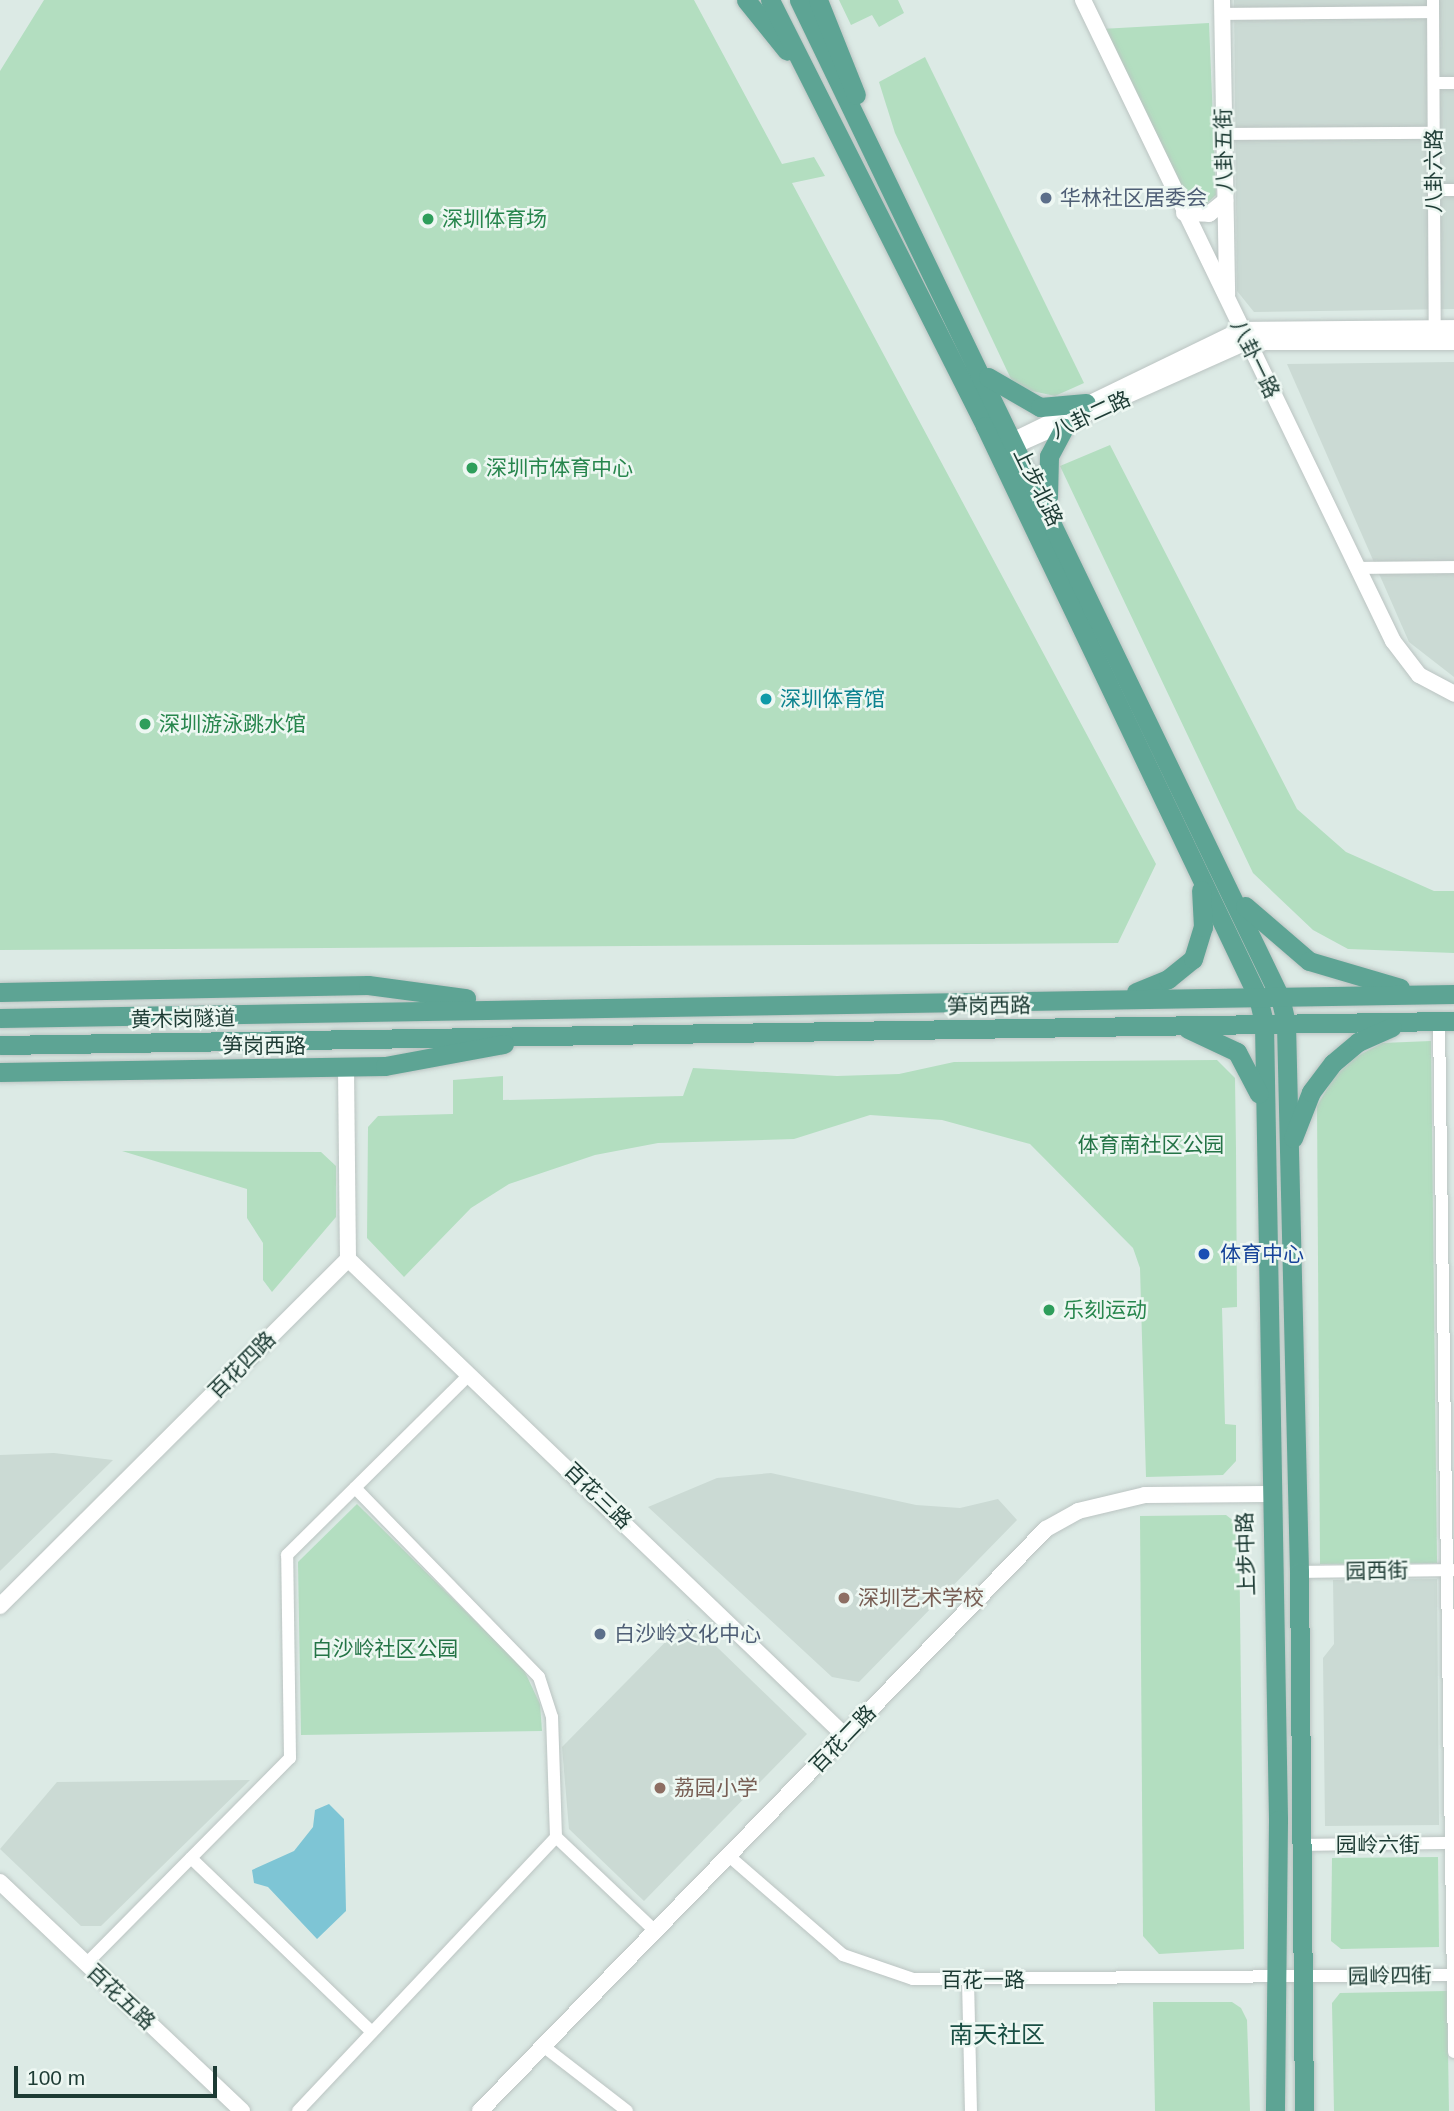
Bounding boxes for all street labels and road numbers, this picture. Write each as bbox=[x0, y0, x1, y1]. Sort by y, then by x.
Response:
street label: 八卦五街 bbox=[1211, 108, 1237, 192]
street label: 八卦六路 bbox=[1421, 129, 1447, 213]
street label: 八卦一路 bbox=[1225, 316, 1285, 402]
street label: 八卦二路 bbox=[1048, 386, 1134, 444]
street label: 上步北路 bbox=[1008, 444, 1068, 530]
street label: 笋岗西路 bbox=[947, 993, 1031, 1019]
street label: 黄木岗隧道 bbox=[130, 1005, 236, 1033]
street label: 笋岗西路 bbox=[222, 1033, 306, 1059]
street label: 百花四路 bbox=[203, 1326, 281, 1404]
street label: 百花三路 bbox=[559, 1458, 637, 1534]
street label: 上步中路 bbox=[1232, 1512, 1260, 1596]
street label: 园西街 bbox=[1345, 1558, 1409, 1584]
street label: 百花二路 bbox=[805, 1700, 881, 1778]
street label: 园岭六街 bbox=[1336, 1832, 1420, 1858]
street label: 百花五路 bbox=[82, 1959, 160, 2035]
street label: 园岭四街 bbox=[1348, 1963, 1432, 1989]
street label: 百花一路 bbox=[941, 1967, 1025, 1993]

